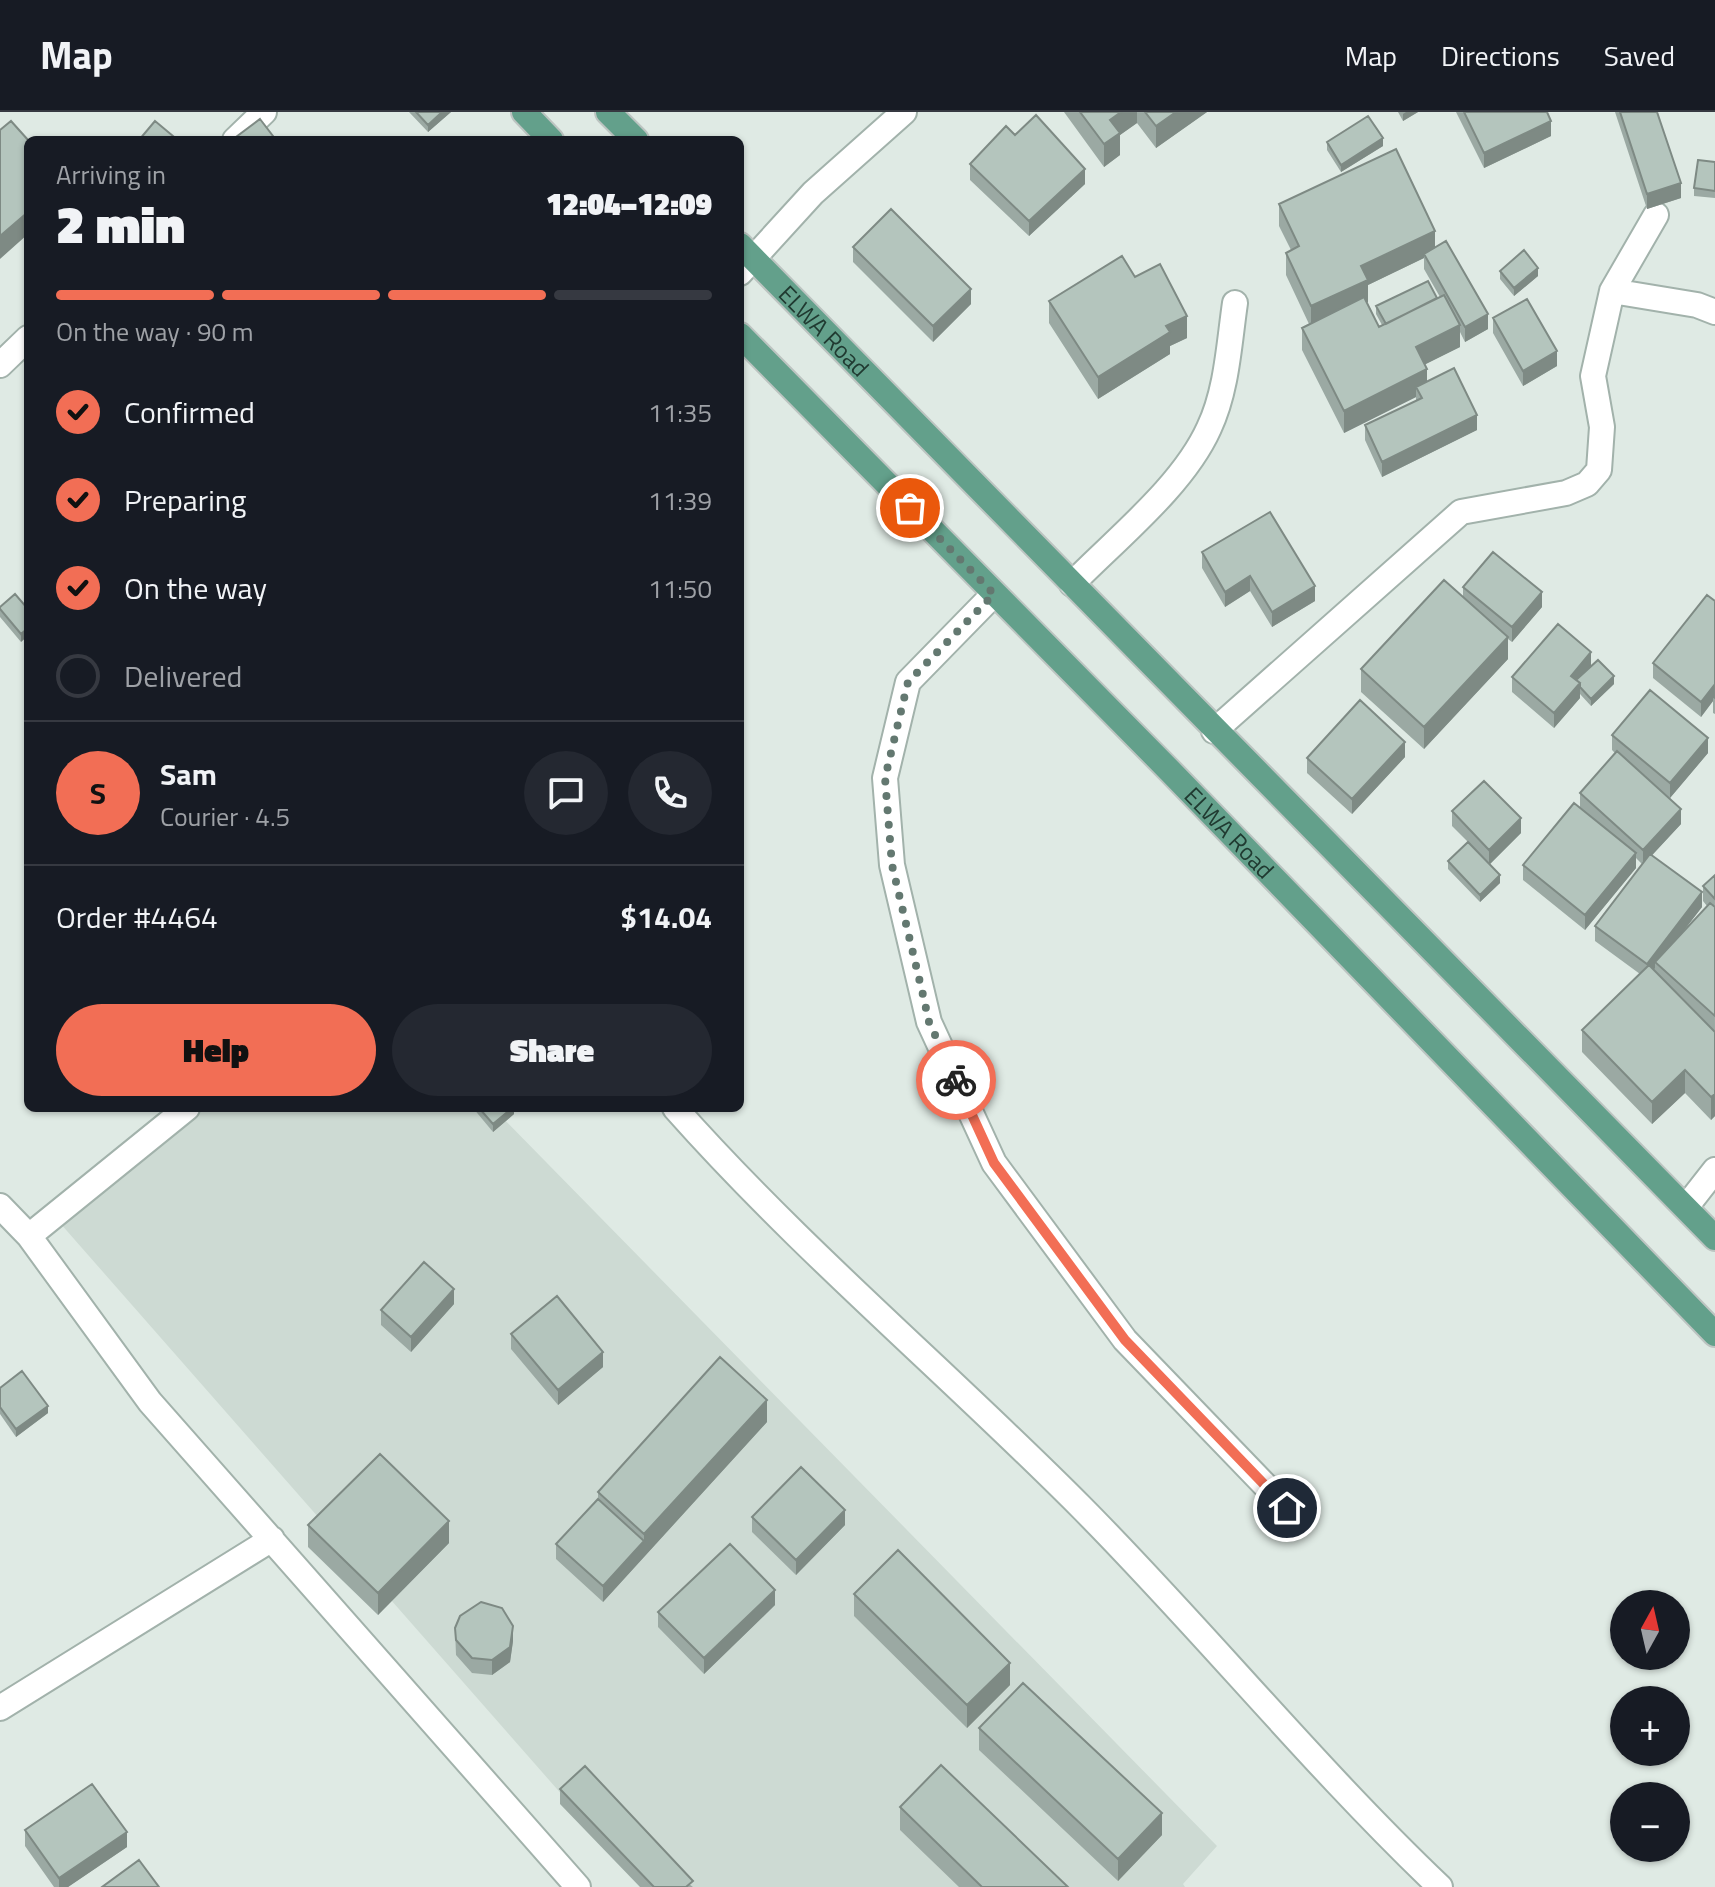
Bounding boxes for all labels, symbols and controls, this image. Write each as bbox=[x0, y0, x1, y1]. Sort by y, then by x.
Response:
text: Map bbox=[40, 26, 113, 84]
text: Map bbox=[1345, 34, 1397, 77]
text: Directions bbox=[1441, 34, 1560, 77]
text: Saved bbox=[1604, 34, 1675, 77]
text: Arriving in bbox=[56, 155, 166, 194]
text: 12:04–12:09 bbox=[546, 181, 712, 227]
text: 2 min bbox=[56, 184, 185, 263]
street label: ELWA Road bbox=[771, 277, 878, 385]
text: On the way · 90 m bbox=[56, 312, 254, 351]
text: Confirmed bbox=[124, 389, 255, 435]
icon: check bbox=[56, 390, 100, 434]
text: 11:35 bbox=[648, 393, 712, 432]
pin bbox=[876, 474, 944, 542]
text: Preparing bbox=[124, 477, 246, 523]
icon: check bbox=[56, 478, 100, 522]
text: 11:39 bbox=[648, 481, 712, 520]
icon: bag bbox=[888, 486, 932, 530]
text: On the way bbox=[124, 565, 267, 611]
icon: check bbox=[56, 566, 100, 610]
text: 11:50 bbox=[648, 569, 712, 608]
text: Delivered bbox=[124, 653, 242, 699]
text: Sam bbox=[160, 751, 217, 797]
button: chat bbox=[524, 751, 608, 835]
button: phone bbox=[628, 751, 712, 835]
text: S bbox=[90, 770, 106, 816]
street label: ELWA Road bbox=[1176, 778, 1283, 887]
text: Courier · 4.5 bbox=[160, 797, 290, 836]
text: Order #4464 bbox=[56, 894, 218, 940]
text: $14.04 bbox=[620, 894, 712, 940]
button: Help bbox=[56, 1004, 376, 1096]
button: Share bbox=[392, 1004, 712, 1096]
courier bbox=[916, 1040, 996, 1120]
icon: bike bbox=[934, 1058, 978, 1102]
pin bbox=[1253, 1474, 1321, 1542]
icon: home bbox=[1265, 1486, 1309, 1530]
north arrow bbox=[1610, 1590, 1690, 1670]
map controls bbox=[1610, 1590, 1690, 1862]
button: + bbox=[1610, 1686, 1690, 1766]
button: − bbox=[1610, 1782, 1690, 1862]

